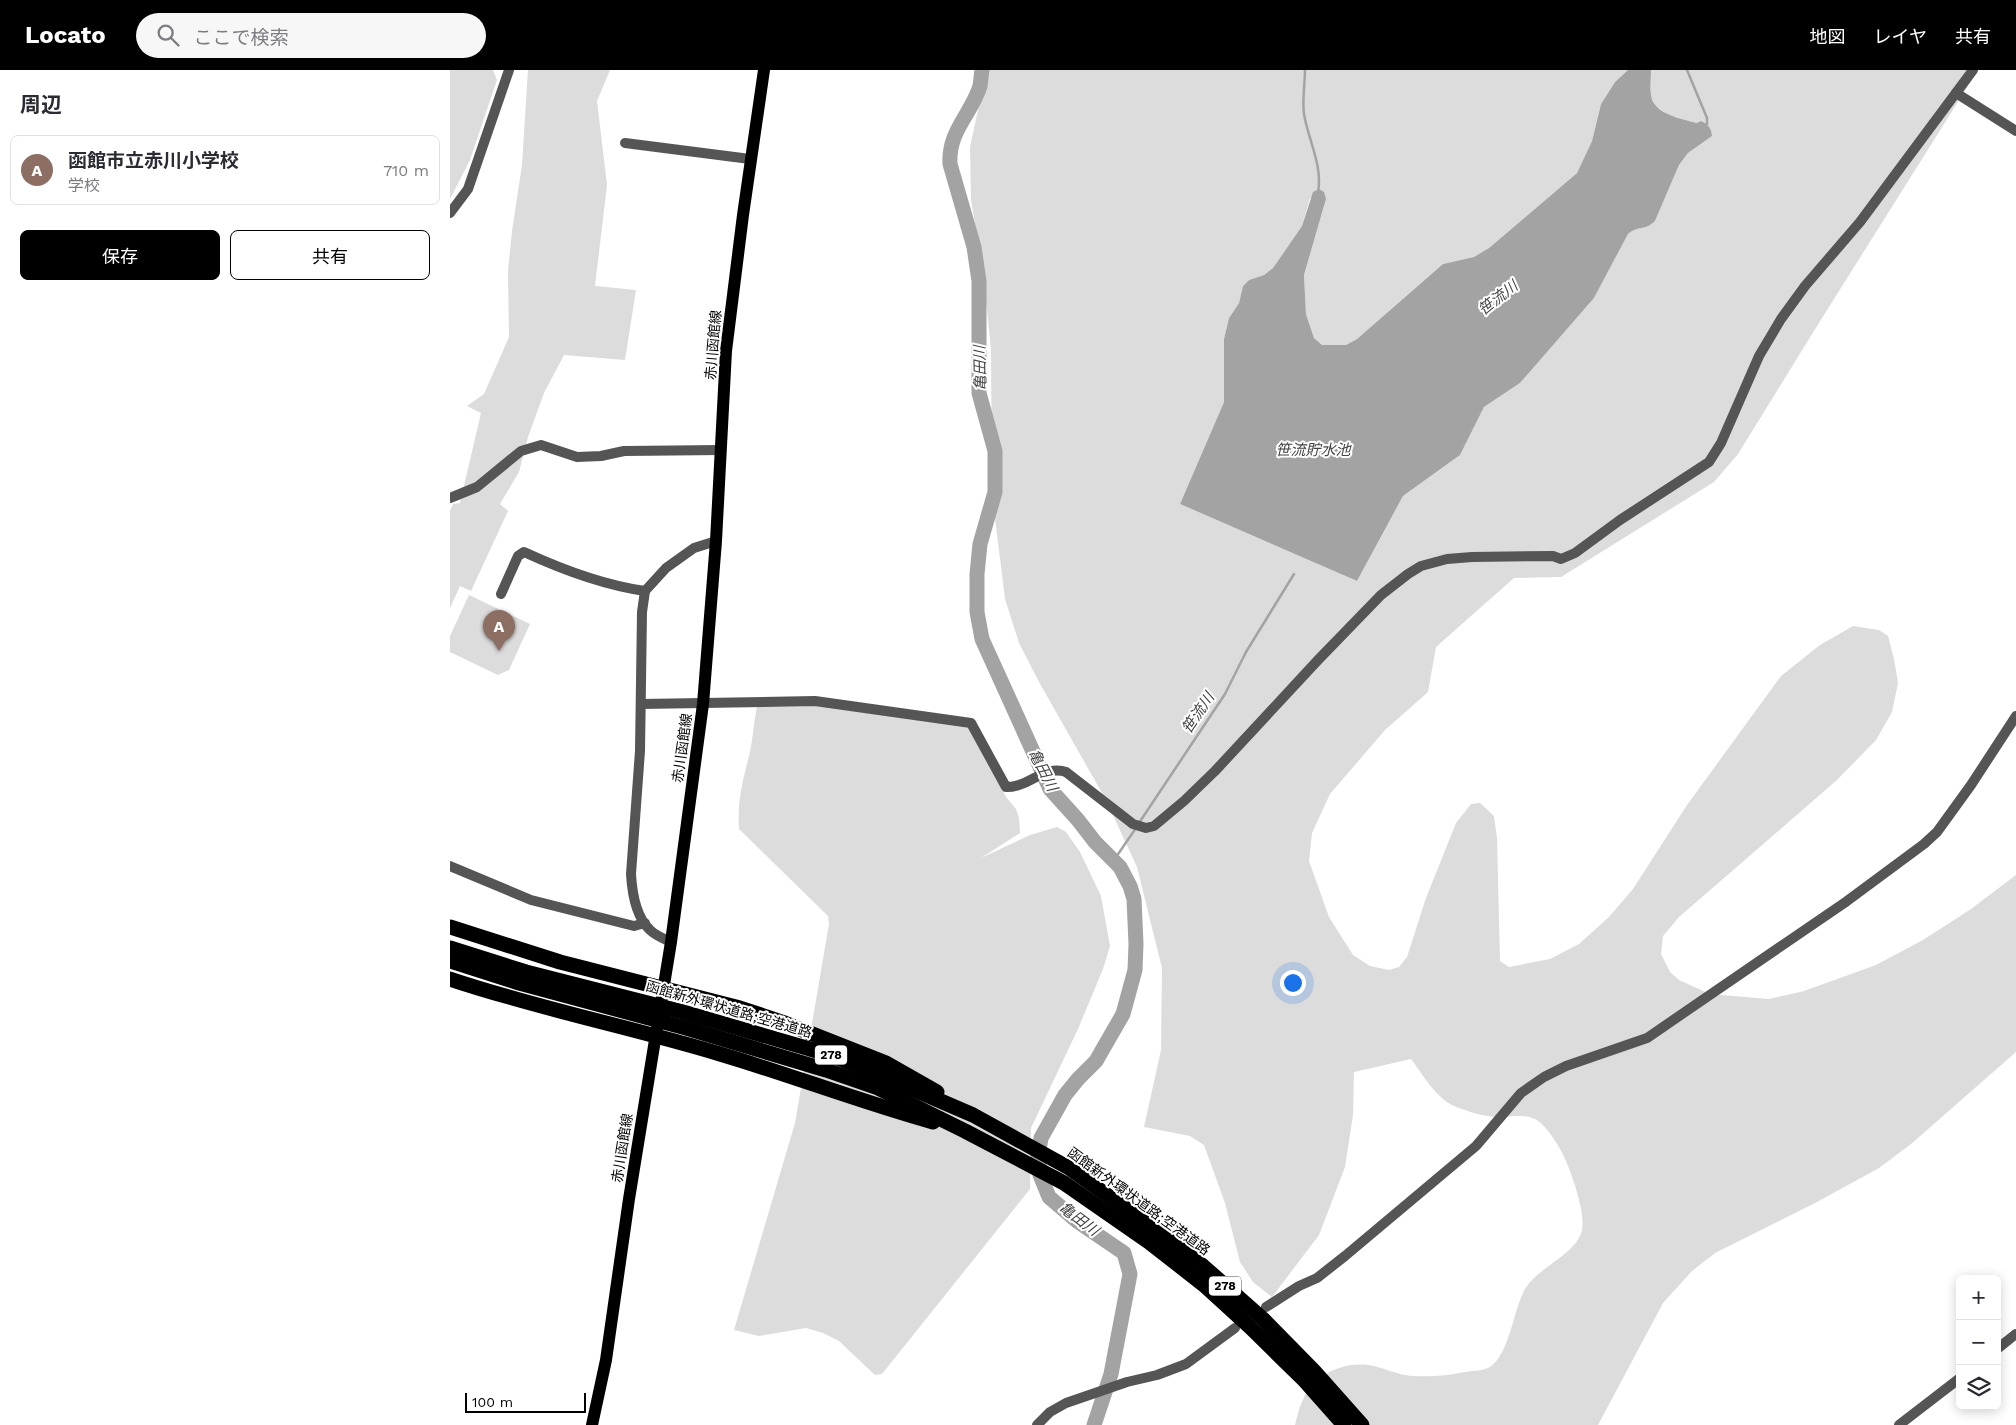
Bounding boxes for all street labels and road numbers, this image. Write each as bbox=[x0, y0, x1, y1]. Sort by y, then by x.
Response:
street label: 赤川函館線 bbox=[702, 309, 724, 381]
street label: 赤川函館線 bbox=[669, 712, 695, 784]
street label: 函館新外環状道路;空港道路 bbox=[644, 978, 814, 1040]
road number: 278 bbox=[815, 1046, 847, 1064]
street label: 赤川函館線 bbox=[609, 1112, 635, 1184]
street label: 函館新外環状道路;空港道路 bbox=[1065, 1144, 1213, 1258]
road number: 278 bbox=[1209, 1276, 1241, 1296]

